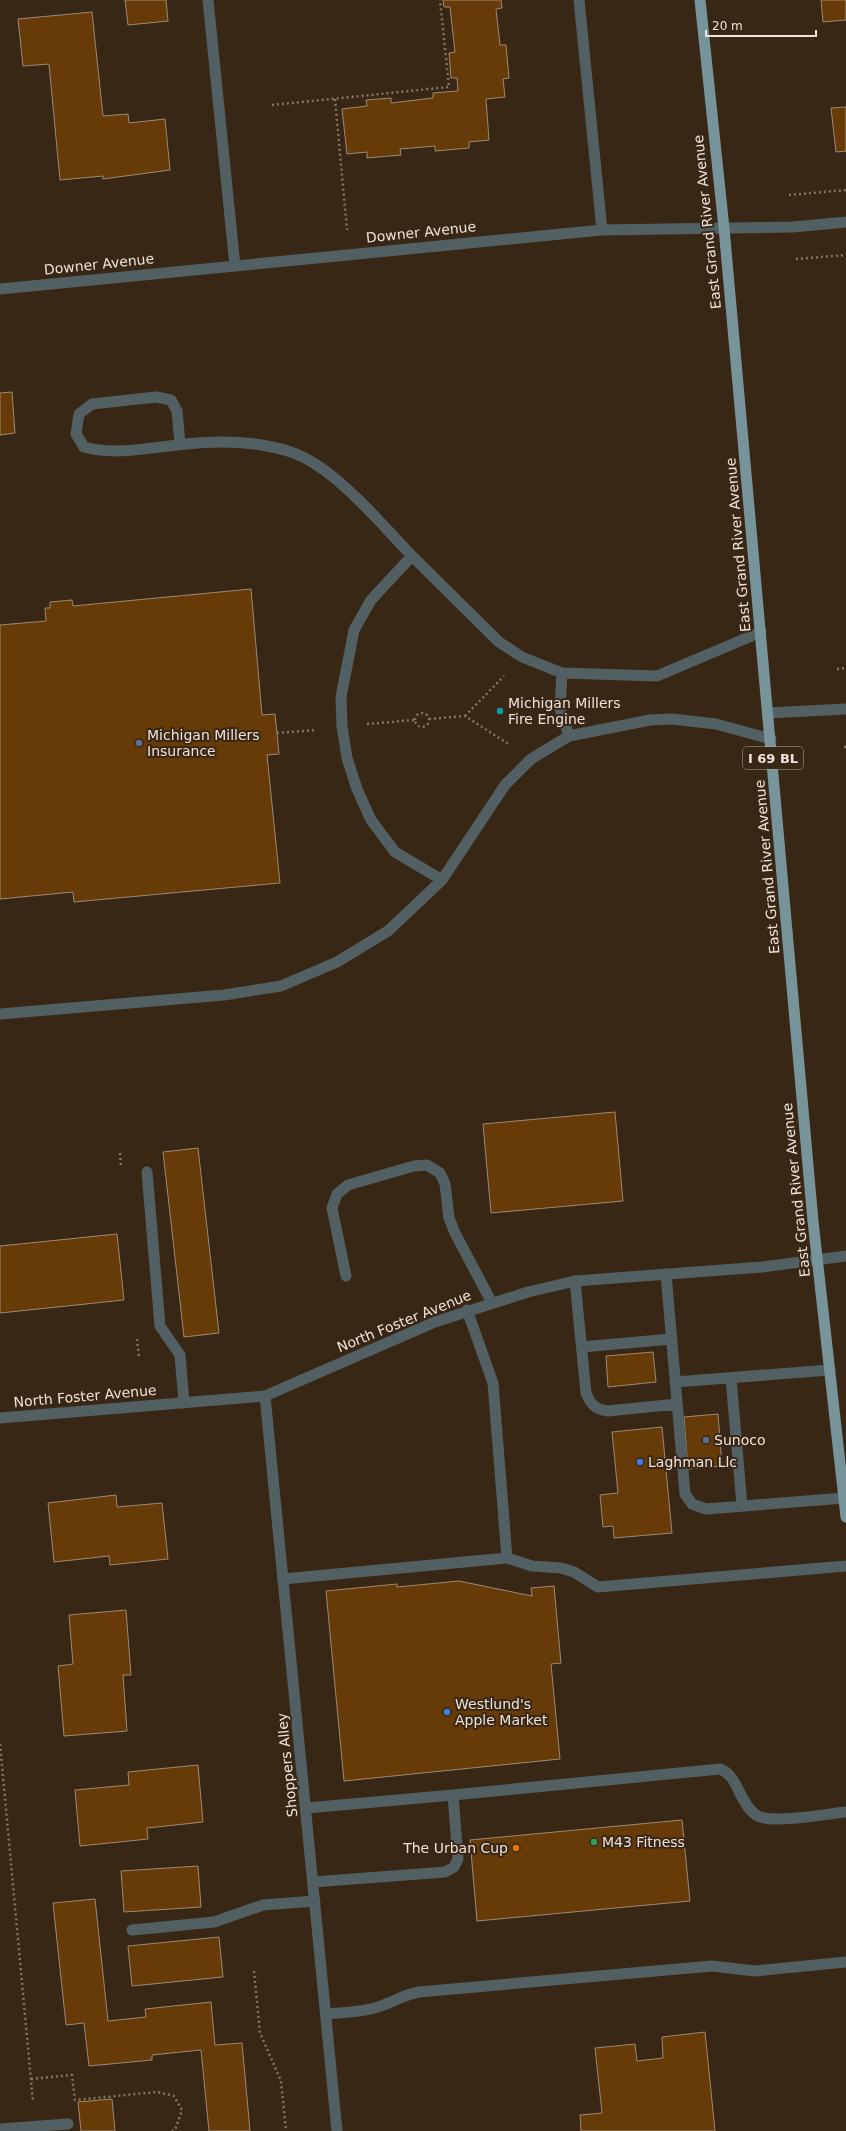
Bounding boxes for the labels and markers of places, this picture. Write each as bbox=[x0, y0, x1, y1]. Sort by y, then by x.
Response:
place label: Michigan Millers Fire Engine bbox=[508, 695, 621, 727]
marker: Michigan Millers Fire Engine bbox=[495, 706, 505, 716]
place label: Michigan Millers Insurance bbox=[147, 727, 260, 759]
marker: Michigan Millers Insurance bbox=[134, 738, 144, 748]
place label: Sunoco bbox=[714, 1432, 765, 1448]
marker: Sunoco bbox=[701, 1435, 711, 1445]
place label: Laghman Llc bbox=[648, 1454, 737, 1470]
marker: Laghman Llc bbox=[635, 1457, 645, 1467]
place label: Westlund's Apple Market bbox=[455, 1696, 548, 1728]
marker: Westlund's Apple Market bbox=[442, 1707, 452, 1717]
place label: M43 Fitness bbox=[602, 1834, 685, 1850]
marker: M43 Fitness bbox=[589, 1837, 599, 1847]
place label: The Urban Cup bbox=[402, 1840, 508, 1856]
marker: The Urban Cup bbox=[511, 1843, 521, 1853]

